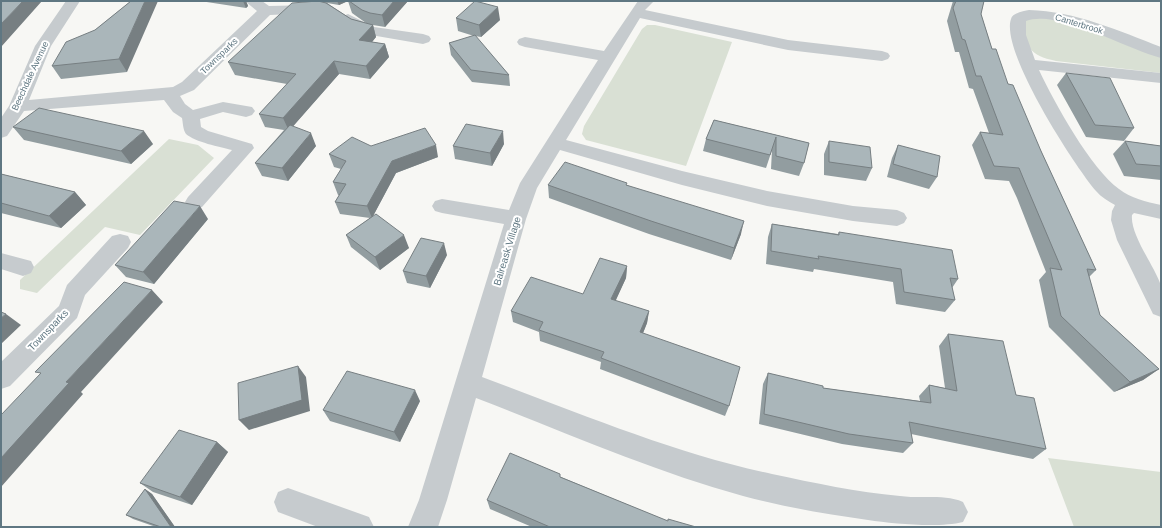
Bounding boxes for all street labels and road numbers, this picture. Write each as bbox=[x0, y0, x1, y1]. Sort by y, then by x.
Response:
street label: Canterbrook bbox=[1054, 12, 1105, 36]
street label: Townsparks bbox=[198, 36, 240, 76]
street label: Beechdale Avenue bbox=[10, 40, 50, 112]
street label: Balreask Village bbox=[491, 215, 523, 287]
street label: Townsparks bbox=[26, 307, 70, 353]

